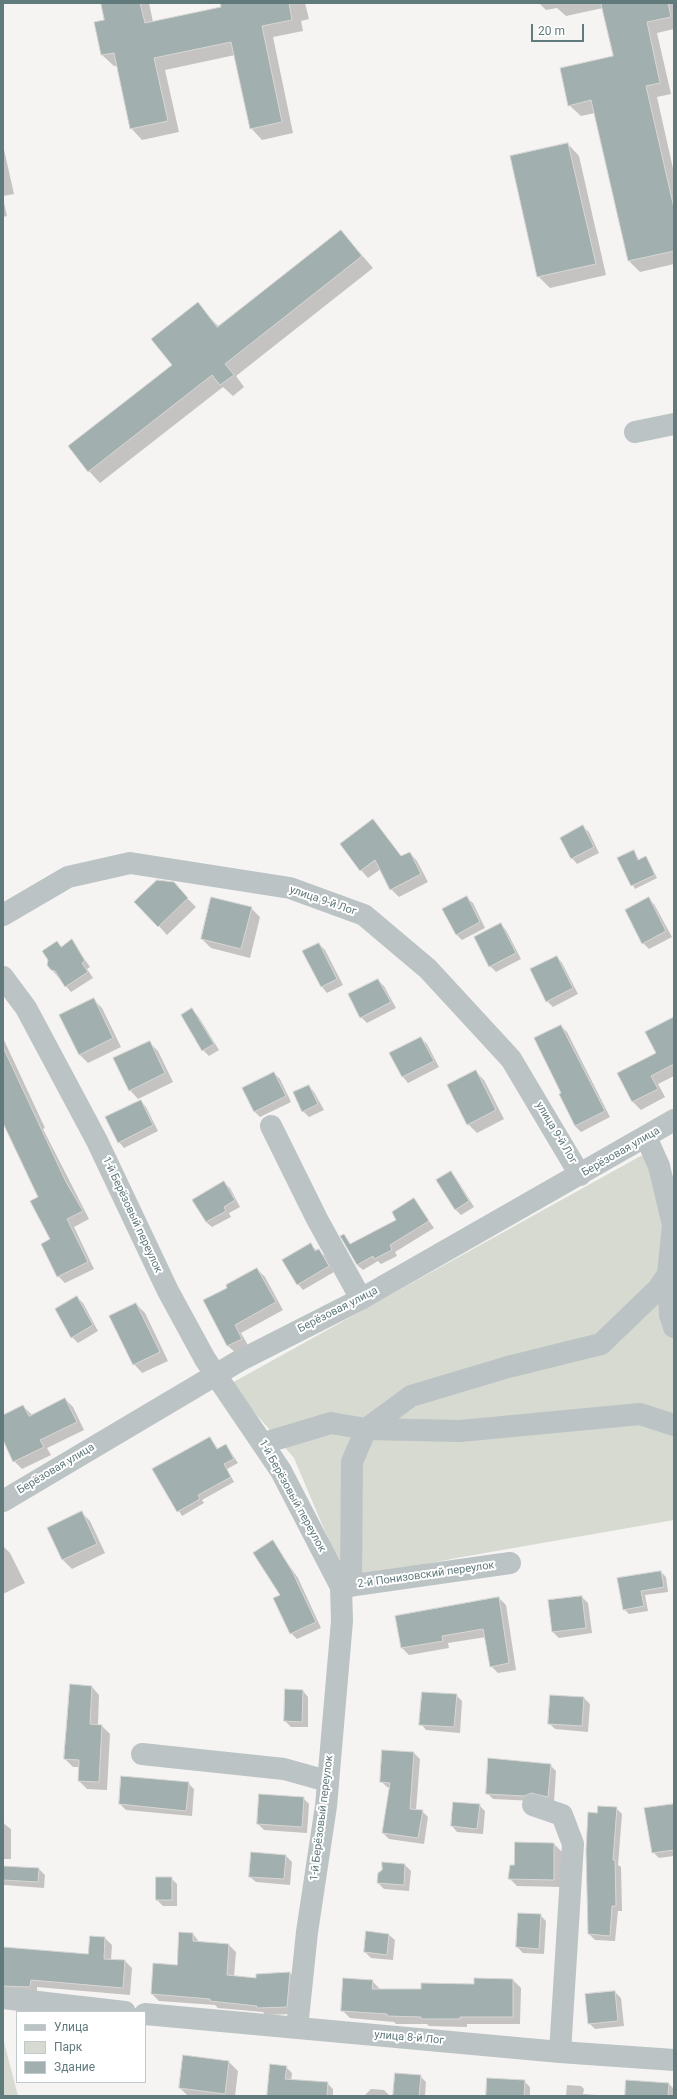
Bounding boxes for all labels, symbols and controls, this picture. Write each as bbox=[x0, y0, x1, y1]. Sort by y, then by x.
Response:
scale bar bbox=[533, 16, 586, 42]
text: 20 m bbox=[538, 24, 565, 38]
street label: улица 9-й Лог bbox=[288, 883, 358, 919]
street label: улица 9-й Лог bbox=[532, 1100, 580, 1166]
street label: Берёзовая улица bbox=[580, 1124, 662, 1180]
street label: 1-й Берёзовый переулок bbox=[99, 1155, 165, 1275]
street label: Берёзовая улица bbox=[296, 1284, 380, 1336]
street label: 1-й Берёзовый переулок bbox=[256, 1437, 328, 1555]
street label: Берёзовая улица bbox=[15, 1441, 97, 1497]
street label: 2-й Понизовский переулок bbox=[357, 1559, 495, 1591]
street label: 1-й Берёзовый переулок bbox=[308, 1754, 336, 1882]
legend bbox=[16, 2011, 146, 2083]
text: Улица bbox=[54, 2020, 89, 2034]
street label: улица 8-й Лог bbox=[374, 2028, 444, 2048]
text: Парк bbox=[54, 2040, 82, 2054]
text: Здание bbox=[54, 2060, 95, 2074]

